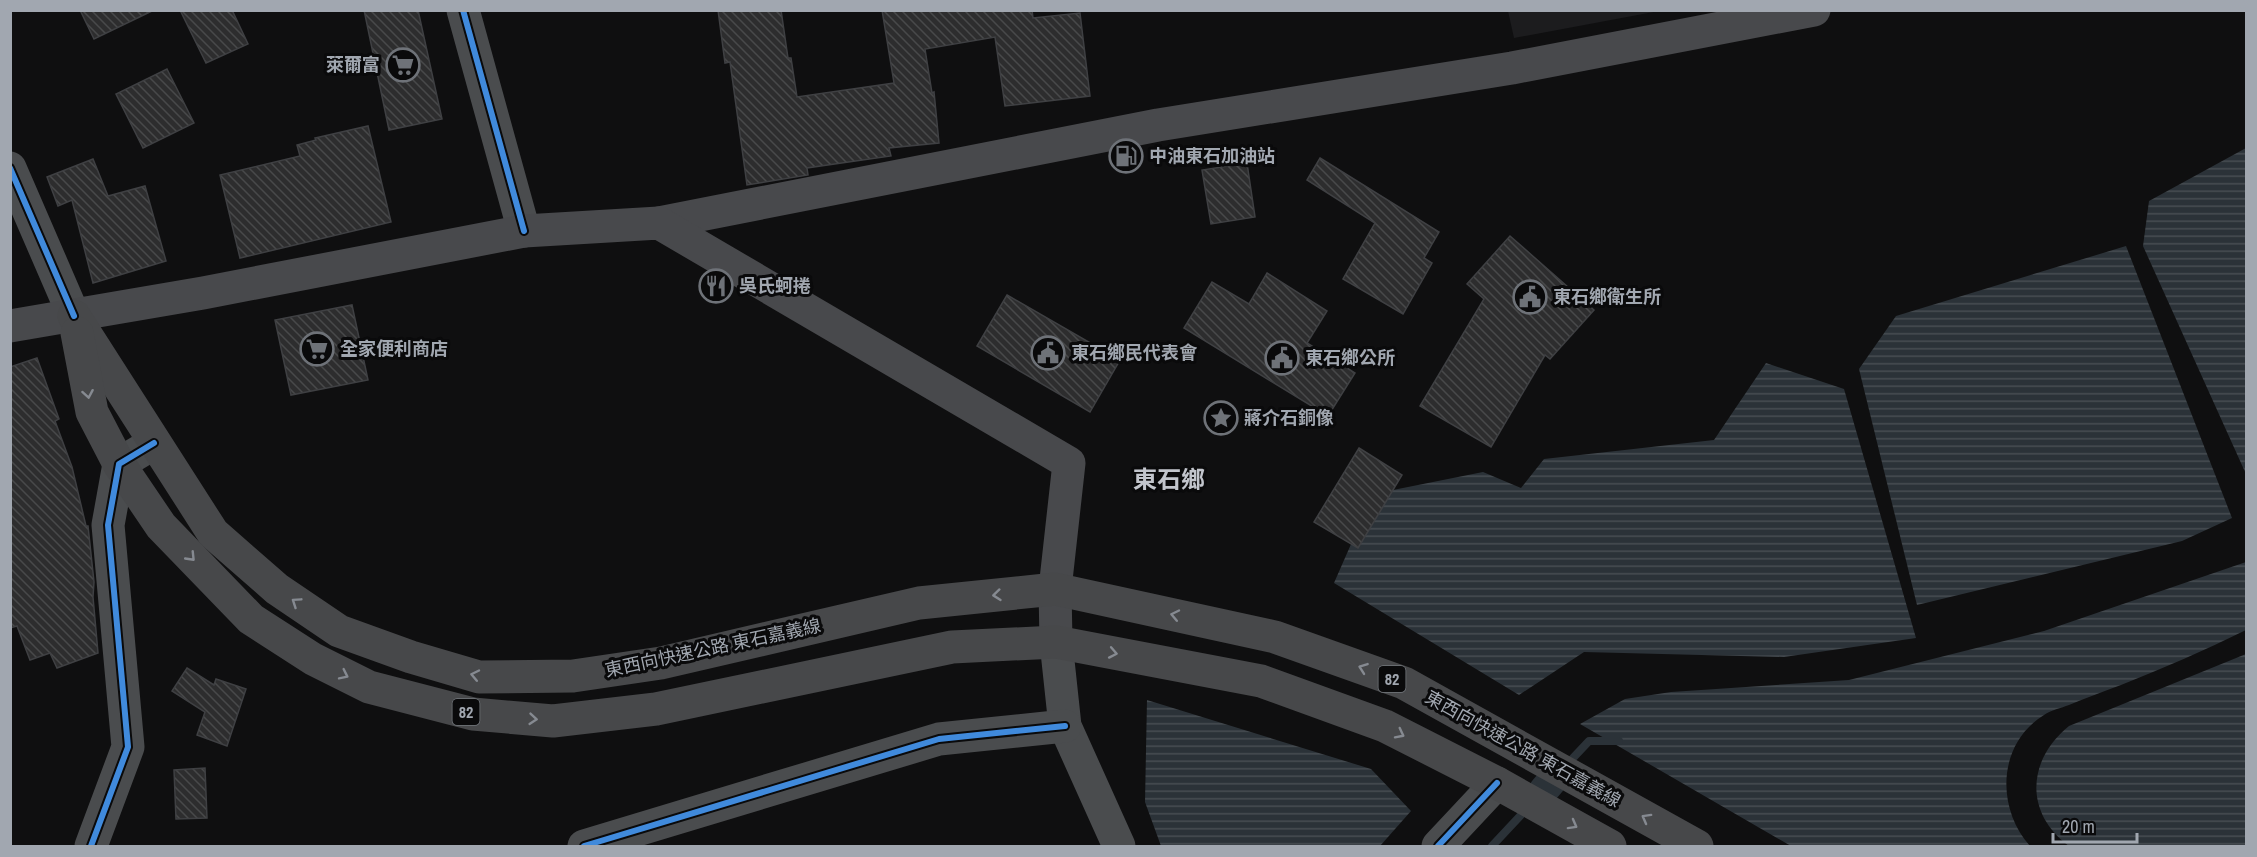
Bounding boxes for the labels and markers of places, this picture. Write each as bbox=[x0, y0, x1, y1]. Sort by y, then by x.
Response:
supermarket icon: 萊爾富 bbox=[385, 47, 421, 83]
place label: 萊爾富 bbox=[326, 52, 380, 77]
fuel station icon: 中油東石加油站 bbox=[1108, 138, 1144, 174]
place label: 中油東石加油站 bbox=[1149, 143, 1275, 168]
restaurant icon: 吳氏蚵捲 bbox=[698, 268, 734, 304]
place label: 吳氏蚵捲 bbox=[739, 273, 811, 298]
public building icon: 東石鄉衛生所 bbox=[1512, 279, 1548, 315]
place label: 東石鄉衛生所 bbox=[1553, 284, 1661, 309]
supermarket icon: 全家便利商店 bbox=[299, 331, 335, 367]
public building icon: 東石鄉民代表會 bbox=[1030, 335, 1066, 371]
place label: 全家便利商店 bbox=[340, 336, 448, 361]
place label: 東石鄉民代表會 bbox=[1071, 340, 1198, 365]
public building icon: 東石鄉公所 bbox=[1264, 340, 1300, 376]
place label: 東石鄉公所 bbox=[1305, 345, 1395, 370]
place icon: 蔣介石銅像 bbox=[1203, 400, 1239, 436]
place label: 蔣介石銅像 bbox=[1244, 405, 1334, 430]

